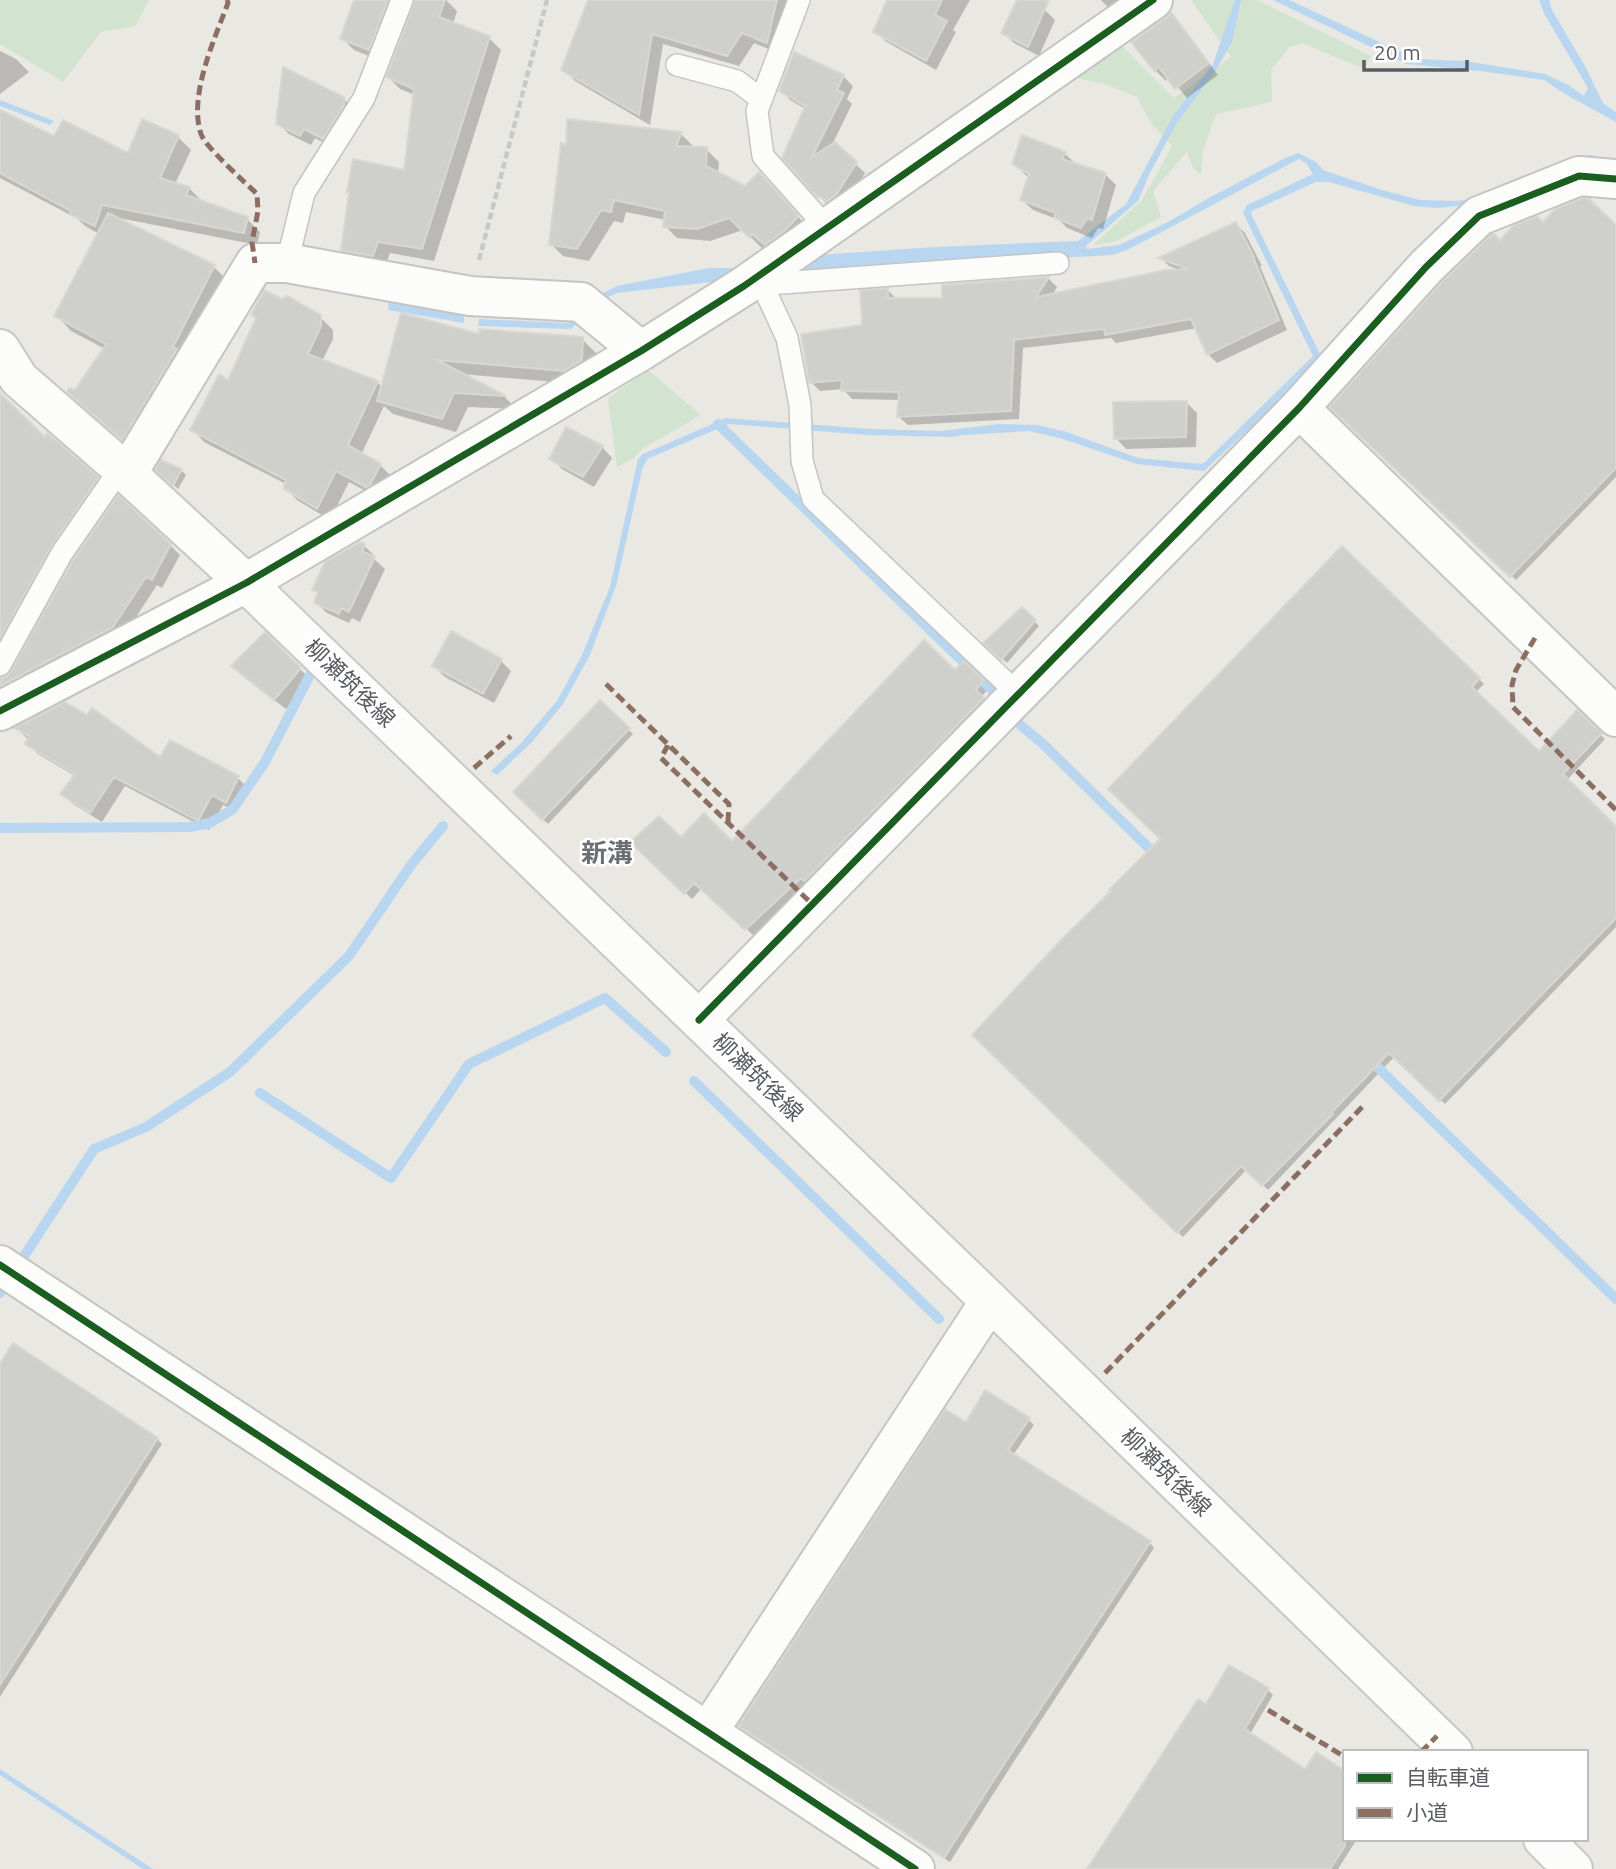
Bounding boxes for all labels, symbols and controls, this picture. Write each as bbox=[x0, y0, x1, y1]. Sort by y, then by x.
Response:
scale bar bbox=[1364, 28, 1467, 72]
text: 20 m bbox=[1374, 40, 1421, 64]
street label: 柳瀬筑後線 bbox=[300, 634, 400, 732]
district label: 新溝 bbox=[581, 838, 633, 867]
street label: 柳瀬筑後線 bbox=[708, 1028, 808, 1126]
street label: 柳瀬筑後線 bbox=[1116, 1423, 1216, 1521]
legend bbox=[1343, 1750, 1588, 1841]
text: 自転車道 bbox=[1406, 1765, 1490, 1789]
text: 小道 bbox=[1406, 1800, 1448, 1824]

